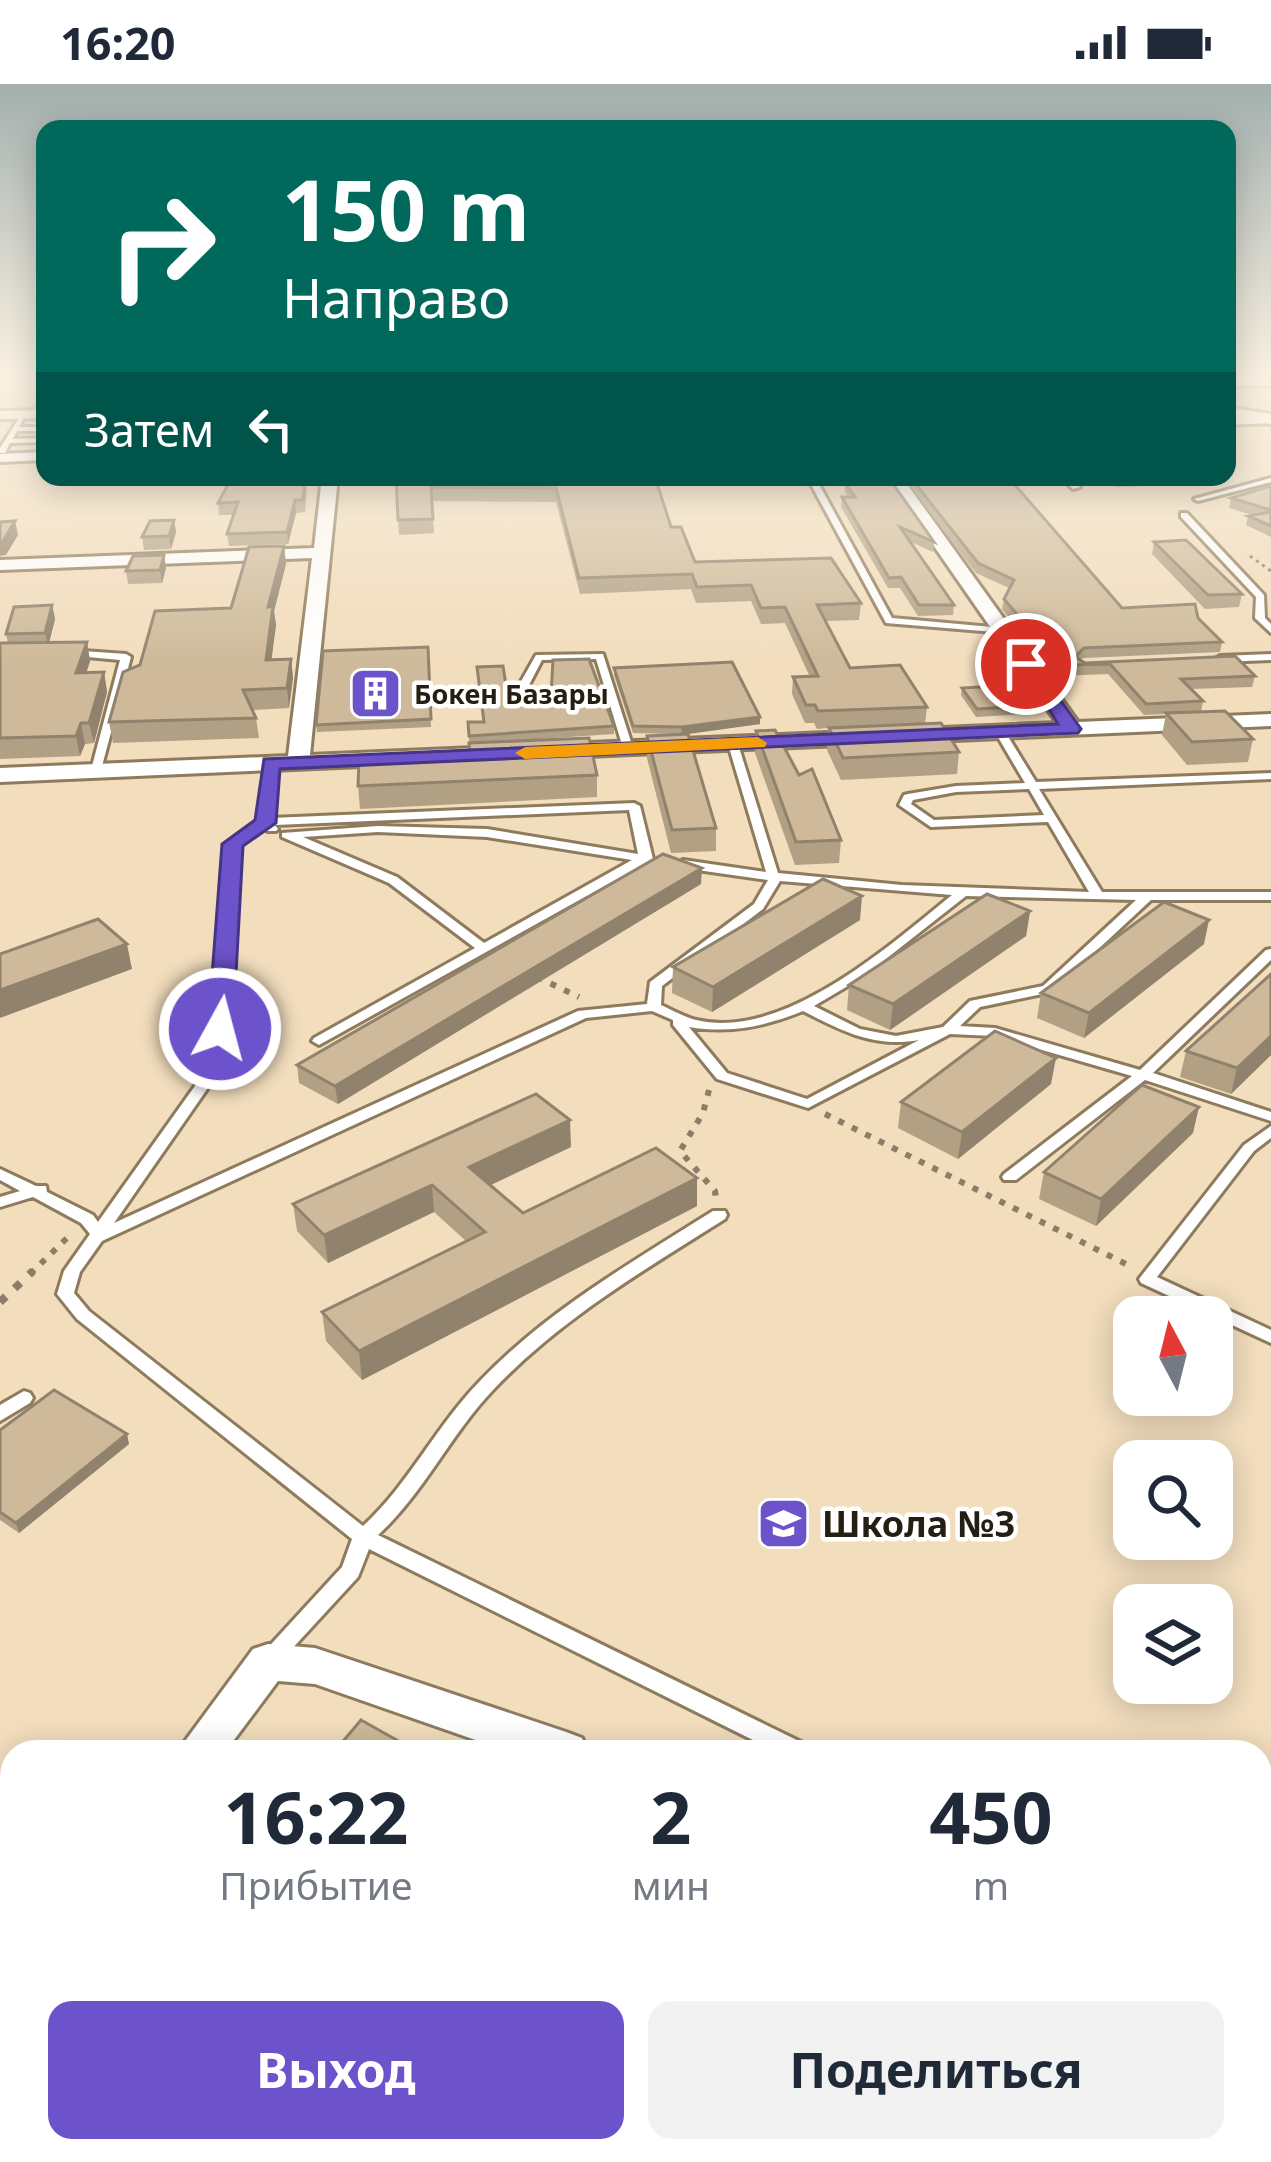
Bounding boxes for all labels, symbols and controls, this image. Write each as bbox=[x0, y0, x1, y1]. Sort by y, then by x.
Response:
text: 16:20 bbox=[60, 12, 176, 73]
text: 150 m bbox=[282, 151, 530, 266]
icon: right bbox=[84, 168, 240, 324]
text: Направо bbox=[282, 260, 510, 334]
icon: left bbox=[238, 396, 304, 462]
text: Затем bbox=[84, 399, 214, 460]
pin bbox=[975, 613, 1077, 715]
icon: arrive bbox=[993, 631, 1059, 697]
building icon: Бокен Базары bbox=[347, 665, 403, 721]
place label: Бокен Базары bbox=[414, 675, 609, 712]
position arrow bbox=[157, 966, 283, 1092]
north arrow bbox=[1113, 1296, 1233, 1416]
map controls bbox=[1113, 1296, 1233, 1704]
button: search bbox=[1113, 1440, 1233, 1560]
school or university icon: Школа №3 bbox=[755, 1495, 811, 1551]
place label: Школа №3 bbox=[822, 1499, 1015, 1548]
button: layers bbox=[1113, 1584, 1233, 1704]
text: 16:22 bbox=[223, 1767, 408, 1865]
text: 2 bbox=[650, 1767, 691, 1865]
text: 450 bbox=[929, 1767, 1053, 1865]
text: Прибытие bbox=[219, 1858, 413, 1911]
text: мин bbox=[632, 1858, 710, 1911]
text: m bbox=[973, 1858, 1009, 1911]
button: Выход bbox=[48, 2001, 624, 2139]
button: Поделиться bbox=[648, 2001, 1224, 2139]

